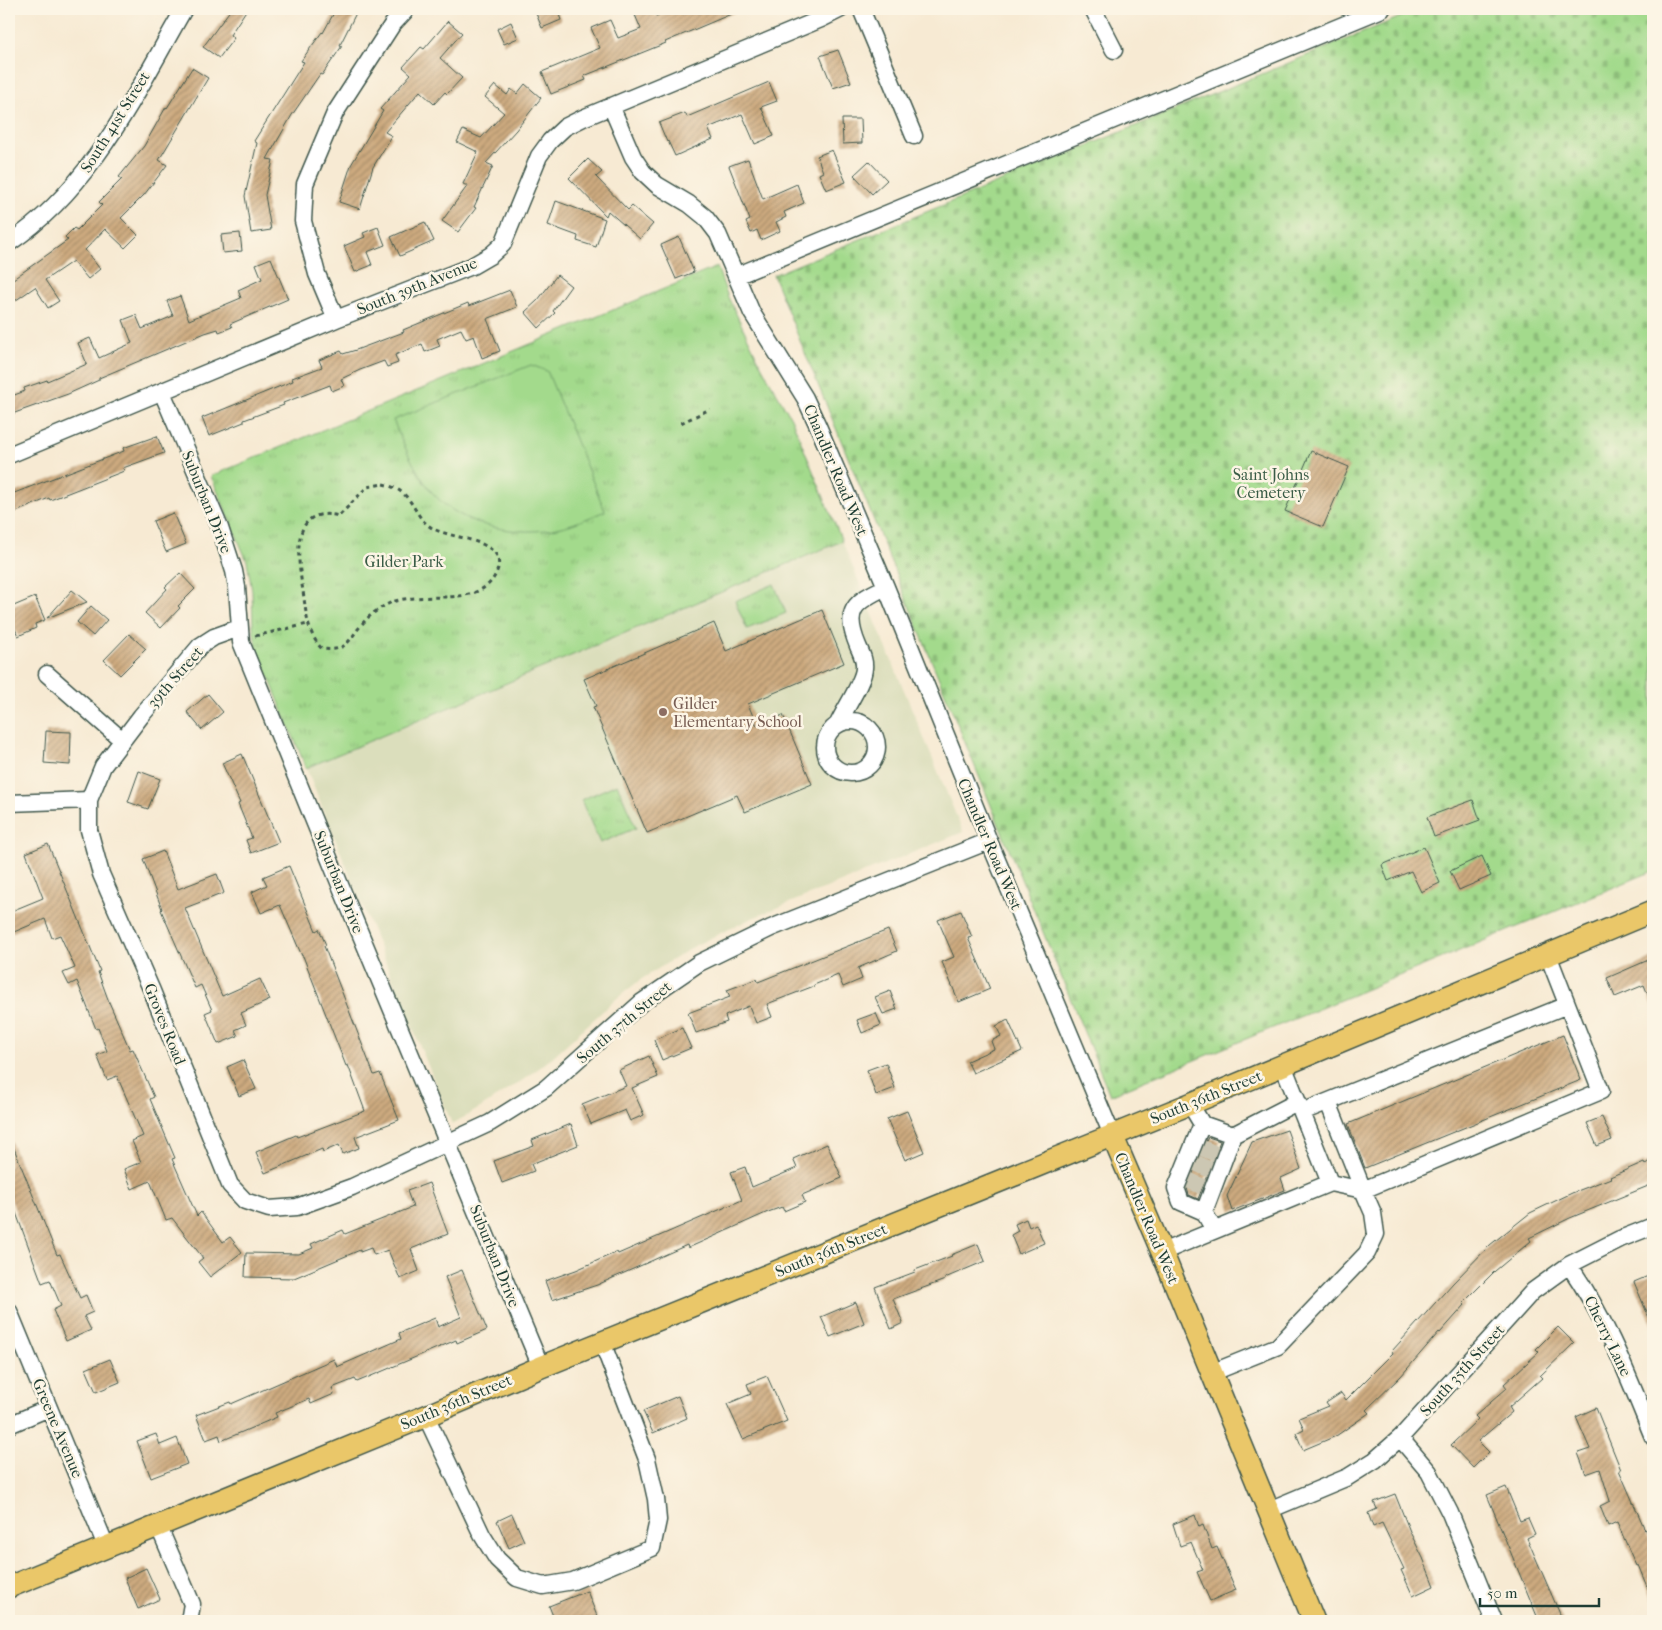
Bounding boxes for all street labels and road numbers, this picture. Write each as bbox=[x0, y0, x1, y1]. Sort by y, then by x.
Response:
street label: South 41st Street bbox=[76, 68, 154, 176]
street label: South 39th Avenue bbox=[354, 253, 480, 319]
street label: Chandler Road West bbox=[800, 402, 872, 539]
street label: Suburban Drive bbox=[178, 448, 236, 556]
street label: 39th Street bbox=[143, 642, 207, 712]
street label: Chandler Road West bbox=[954, 776, 1026, 913]
street label: Suburban Drive bbox=[310, 828, 368, 936]
street label: South 37th Street bbox=[573, 977, 676, 1067]
street label: Groves Road bbox=[140, 980, 190, 1068]
street label: South 36th Street bbox=[1147, 1066, 1265, 1128]
street label: Chandler Road West bbox=[1111, 1150, 1183, 1287]
street label: Suburban Drive bbox=[466, 1202, 524, 1310]
street label: South 36th Street bbox=[772, 1219, 890, 1281]
street label: Cherry Lane bbox=[1580, 1293, 1636, 1380]
street label: South 35th Street bbox=[1416, 1320, 1508, 1420]
street label: South 36th Street bbox=[398, 1370, 515, 1434]
street label: Greene Avenue bbox=[29, 1375, 87, 1481]

